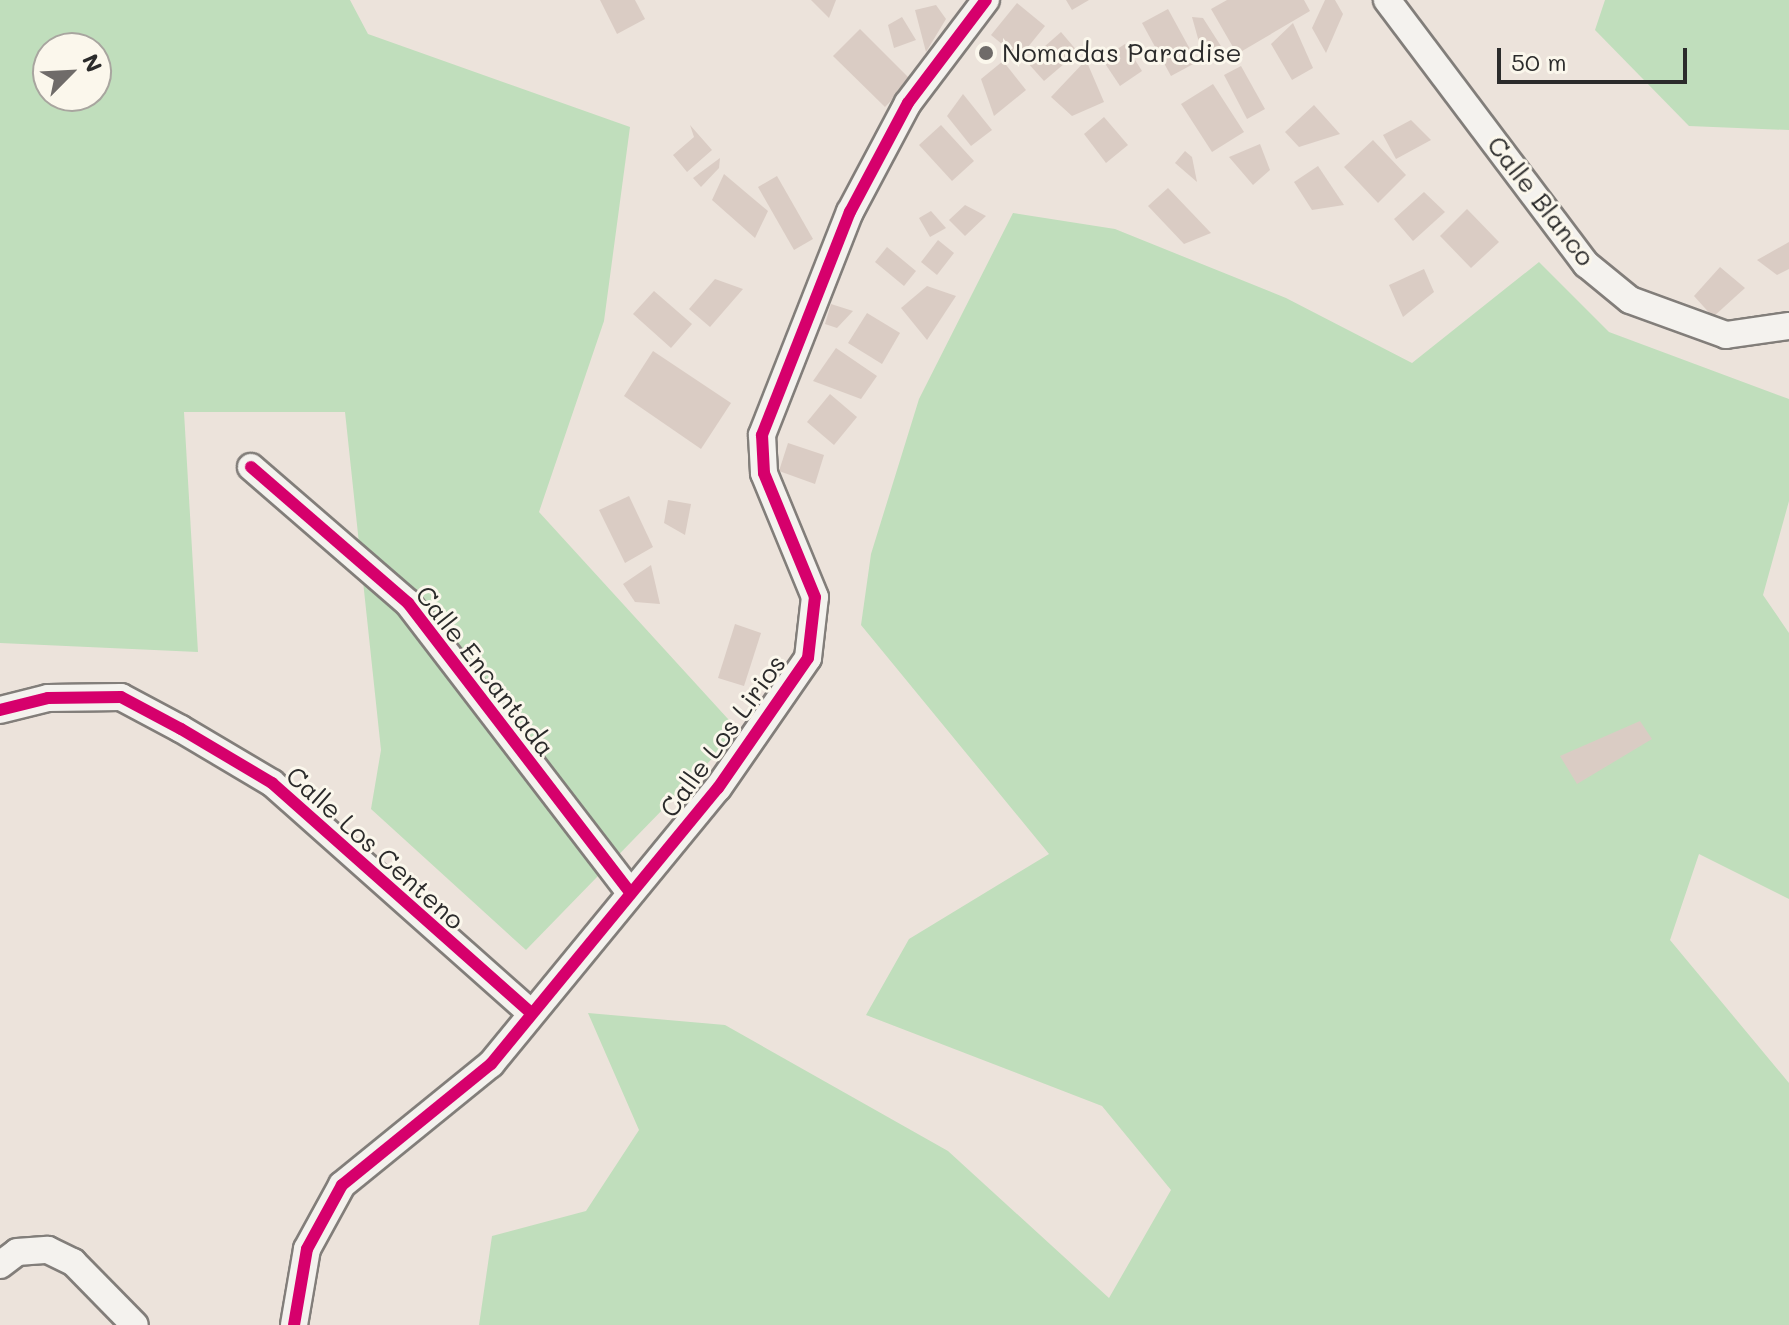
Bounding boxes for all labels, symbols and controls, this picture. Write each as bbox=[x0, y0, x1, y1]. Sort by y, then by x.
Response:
north arrow bbox=[32, 32, 112, 112]
scale bar bbox=[1501, 32, 1691, 82]
place label: Nomadas Paradise bbox=[1002, 37, 1242, 69]
marker: Nomadas Paradise bbox=[977, 44, 995, 62]
text: 50 m bbox=[1511, 46, 1567, 77]
text: N bbox=[76, 49, 109, 76]
street label: Calle Blanco bbox=[1481, 130, 1601, 272]
street label: Calle Encantada bbox=[409, 580, 561, 762]
street label: Calle Los Lirios bbox=[654, 649, 792, 823]
street label: Calle Los Centeno bbox=[280, 760, 470, 936]

